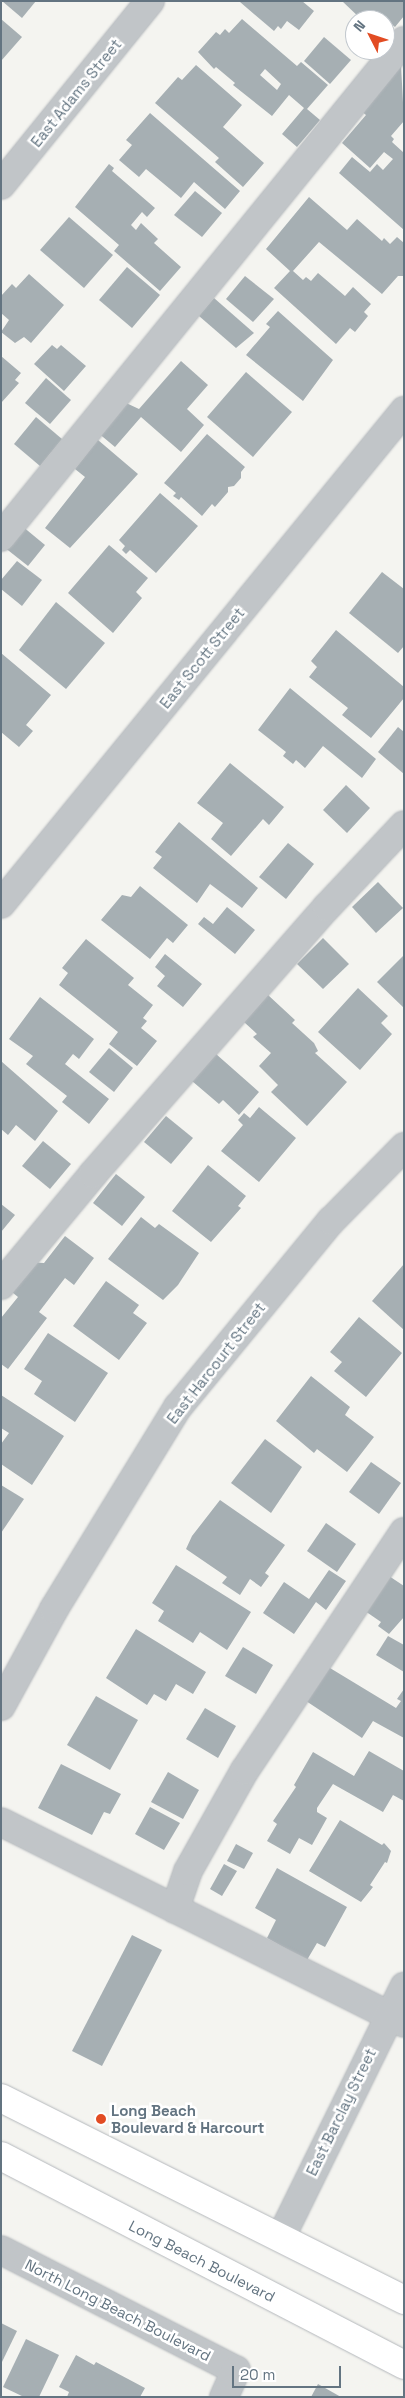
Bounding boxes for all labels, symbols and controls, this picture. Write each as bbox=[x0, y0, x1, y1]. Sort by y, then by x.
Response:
north arrow bbox=[345, 10, 395, 60]
text: N bbox=[350, 16, 369, 35]
street label: East Adams Street bbox=[27, 35, 125, 151]
street label: East Scott Street bbox=[156, 604, 248, 712]
street label: East Harcourt Street bbox=[163, 1299, 269, 1427]
street label: East Barclay Street bbox=[302, 2045, 380, 2179]
place label: Long Beach Boulevard & Harcourt bbox=[111, 2101, 264, 2136]
marker: Long Beach Boulevard & Harcourt bbox=[95, 2113, 107, 2125]
street label: Long Beach Boulevard bbox=[126, 2216, 278, 2306]
street label: North Long Beach Boulevard bbox=[22, 2255, 214, 2365]
scale bar bbox=[235, 2356, 344, 2388]
text: 20 m bbox=[240, 2365, 275, 2384]

